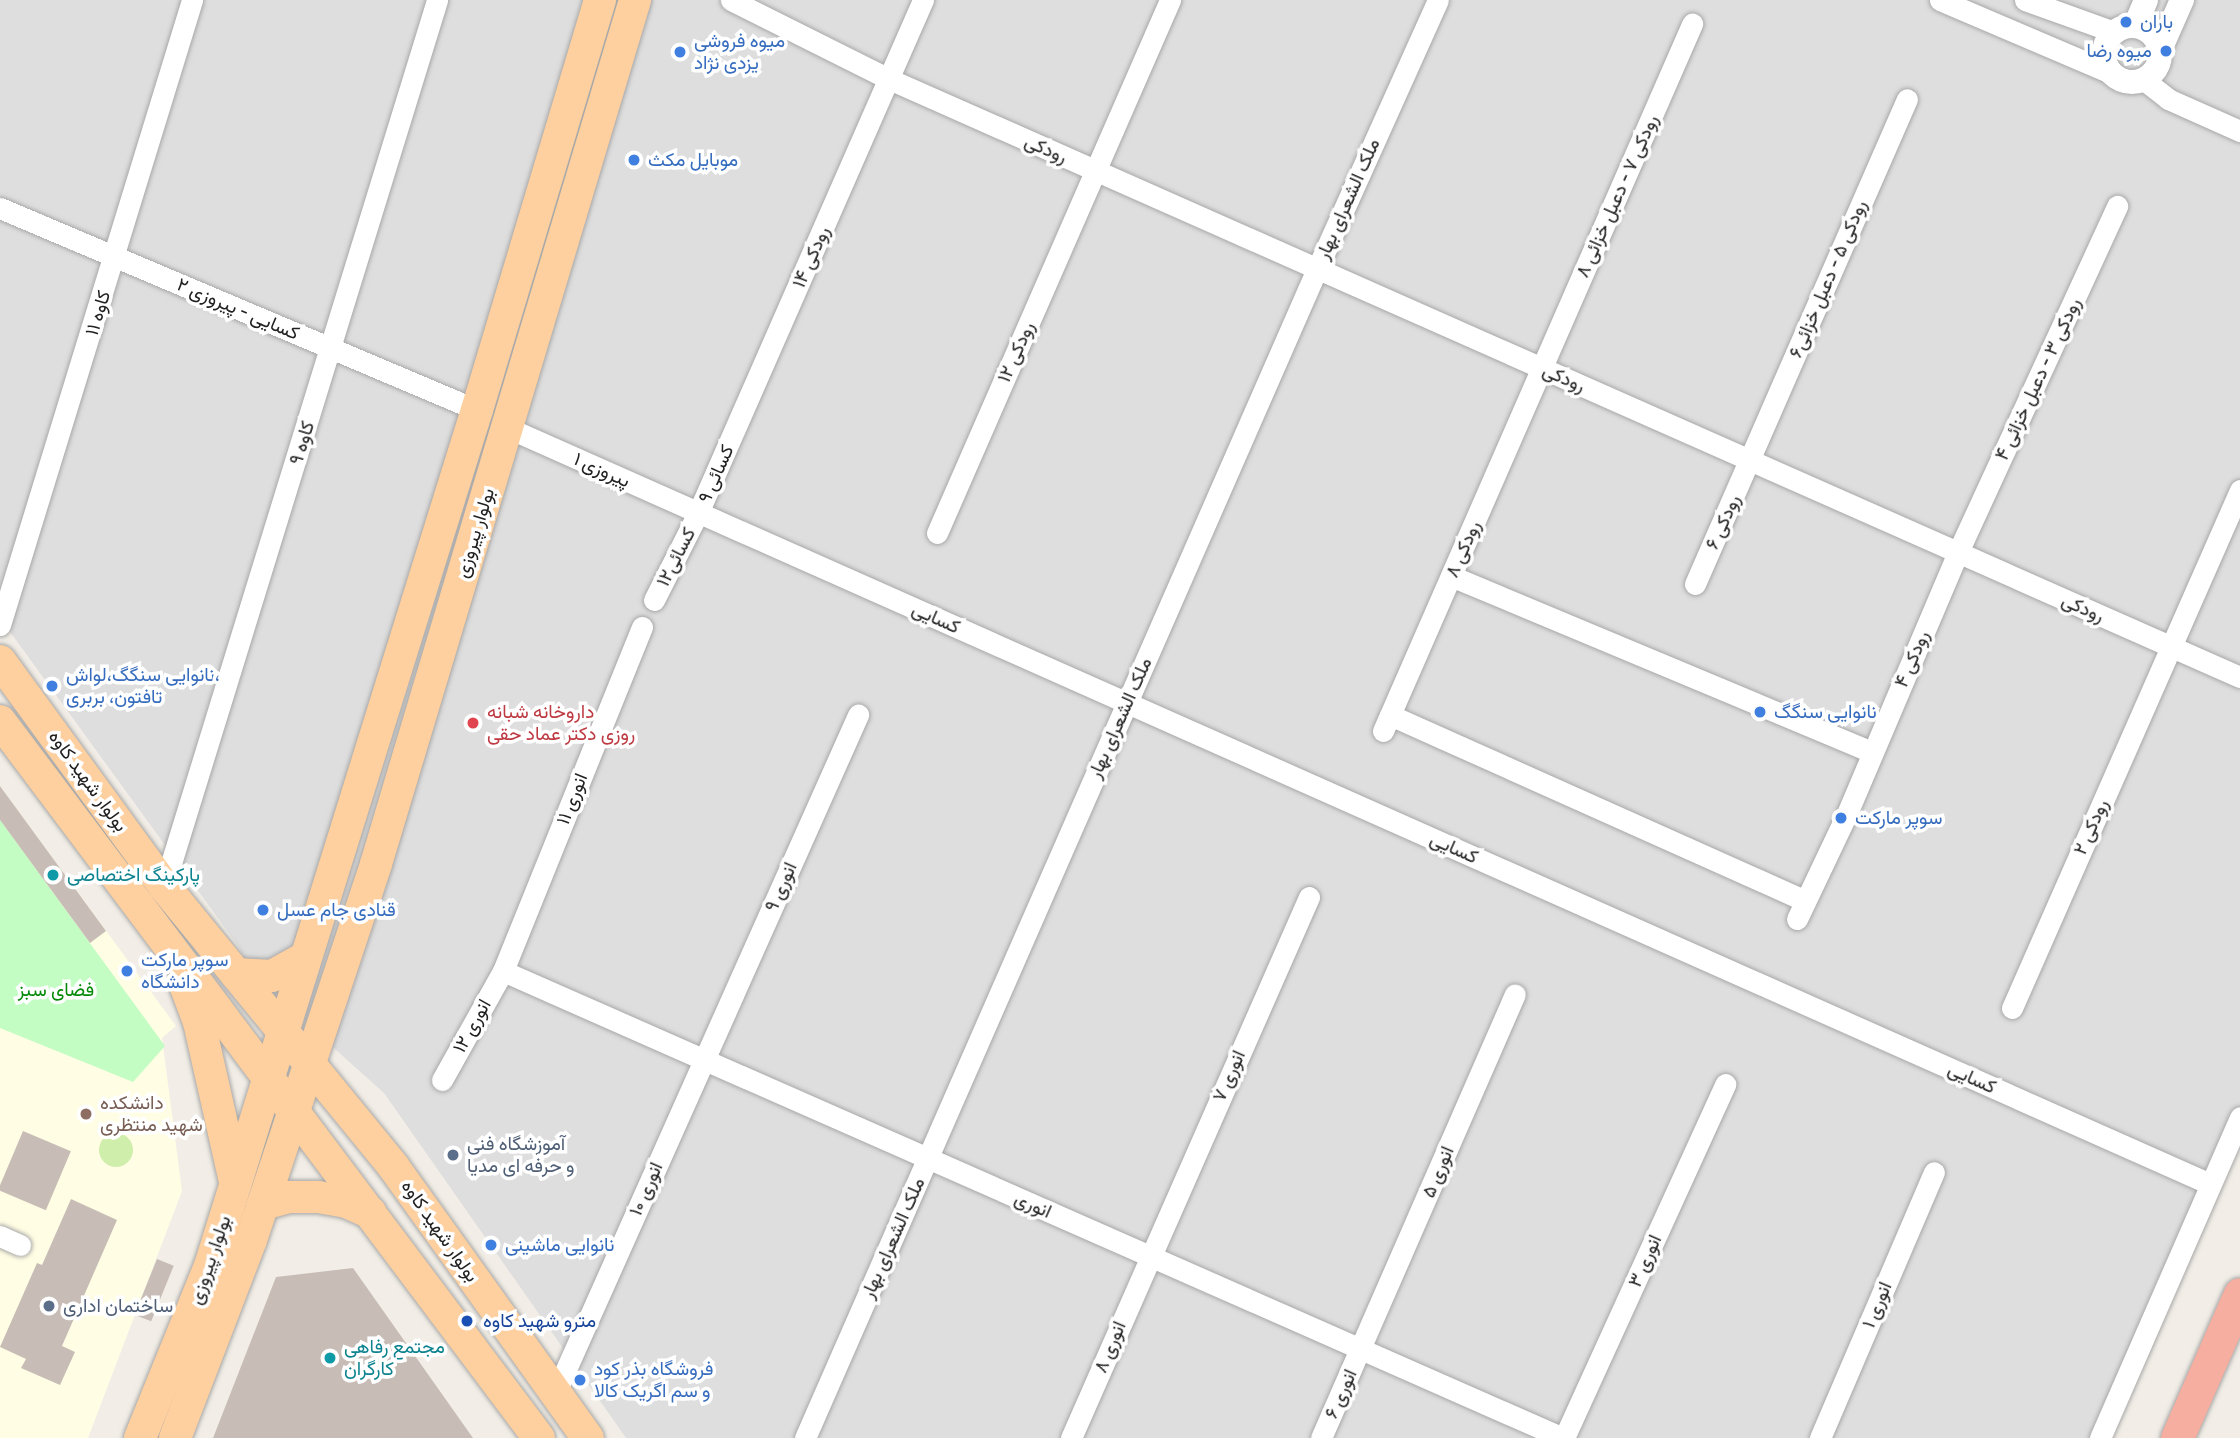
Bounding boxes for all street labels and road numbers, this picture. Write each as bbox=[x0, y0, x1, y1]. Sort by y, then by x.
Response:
street label: رودکی ۷ - دعبل خزائی ۸ bbox=[1571, 111, 1663, 281]
street label: رودکی bbox=[1021, 130, 1071, 168]
street label: ملک الشعرای بهار bbox=[1311, 135, 1385, 263]
street label: رودکی ۵ - دعبل خزائی۶ bbox=[1784, 197, 1872, 361]
street label: رودکی ۱۴ bbox=[787, 223, 835, 291]
street label: کسایی - پیروزی ۲ bbox=[173, 273, 303, 345]
street label: کاوه ۱۱ bbox=[80, 288, 116, 338]
street label: رودکی ۳ - دعبل خزائی ۴ bbox=[1990, 294, 2086, 464]
street label: رودکی ۱۲ bbox=[993, 318, 1039, 386]
street label: رودکی bbox=[1539, 359, 1589, 397]
street label: کاوه ۹ bbox=[285, 419, 319, 467]
street label: کسائی ۹ bbox=[693, 441, 739, 507]
street label: پیروزی ۱ bbox=[570, 448, 634, 492]
street label: بولوار پیروزی bbox=[451, 485, 499, 581]
street label: رودکی ۶ bbox=[1701, 491, 1745, 553]
street label: رودکی ۸ bbox=[1440, 517, 1486, 581]
street label: کسائی۱۲ bbox=[652, 524, 700, 590]
street label: رودکی bbox=[2058, 589, 2108, 627]
street label: کسایی bbox=[908, 597, 964, 639]
street label: رودکی ۴ bbox=[1890, 627, 1934, 691]
street label: ملک الشعرای بهار bbox=[1083, 654, 1157, 782]
street label: بولوار شهید کاوه bbox=[44, 726, 132, 836]
street label: انوری ۱۱ bbox=[551, 770, 593, 828]
street label: رودکی ۲ bbox=[2069, 796, 2113, 858]
street label: کسایی bbox=[1426, 827, 1482, 869]
street label: انوری ۹ bbox=[760, 859, 802, 915]
street label: انوری ۱۲ bbox=[448, 995, 496, 1057]
street label: انوری ۷ bbox=[1208, 1047, 1250, 1105]
street label: کسایی bbox=[1944, 1057, 2000, 1099]
street label: انوری ۵ bbox=[1417, 1143, 1459, 1201]
street label: انوری ۱۰ bbox=[624, 1159, 668, 1219]
street label: ملک الشعرای بهار bbox=[856, 1174, 930, 1302]
street label: بولوار شهید کاوه bbox=[396, 1175, 484, 1287]
street label: انوری bbox=[1011, 1187, 1055, 1223]
street label: بولوار پیروزی bbox=[184, 1212, 236, 1308]
street label: انوری ۳ bbox=[1623, 1231, 1667, 1291]
street label: انوری ۱ bbox=[1857, 1278, 1897, 1332]
street label: انوری ۸ bbox=[1089, 1318, 1131, 1376]
street label: انوری ۶ bbox=[1320, 1366, 1362, 1422]

